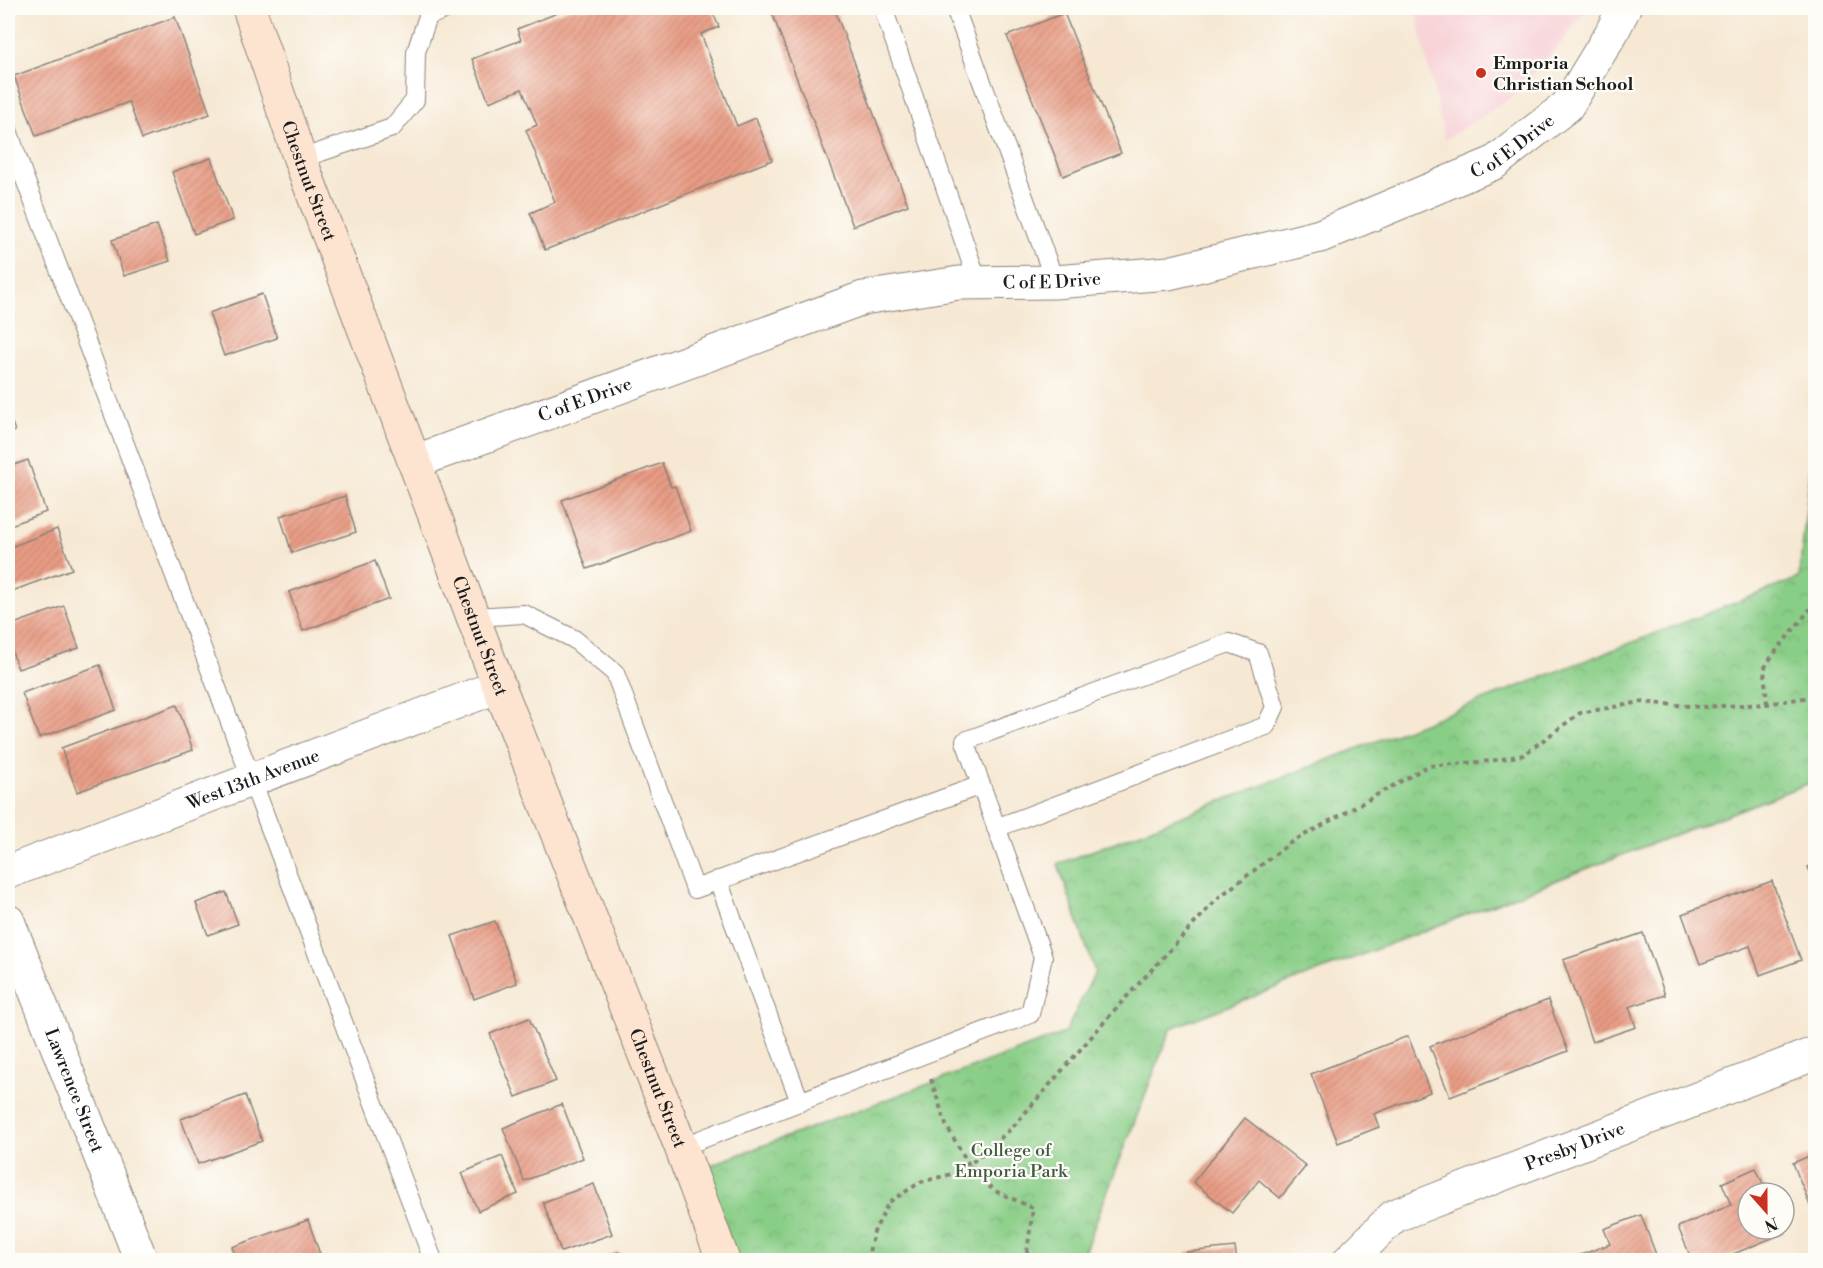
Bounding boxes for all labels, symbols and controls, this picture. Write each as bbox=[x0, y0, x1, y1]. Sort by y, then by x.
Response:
place label: Emporia Christian School bbox=[1493, 52, 1634, 96]
marker: Emporia Christian School bbox=[1474, 66, 1488, 80]
street label: C of E Drive bbox=[1467, 109, 1559, 184]
street label: Chestnut Street bbox=[276, 118, 341, 245]
street label: C of E Drive bbox=[1003, 267, 1102, 295]
street label: C of E Drive bbox=[535, 372, 635, 428]
street label: Chestnut Street bbox=[446, 573, 513, 700]
street label: West 13th Avenue bbox=[182, 744, 323, 816]
street label: Lawrence Street bbox=[39, 1025, 109, 1157]
street label: Chestnut Street bbox=[623, 1025, 691, 1152]
street label: Presby Drive bbox=[1522, 1117, 1628, 1176]
park label: College of Emporia Park bbox=[955, 1139, 1069, 1183]
north arrow bbox=[1736, 1181, 1796, 1241]
text: N bbox=[1761, 1212, 1781, 1236]

